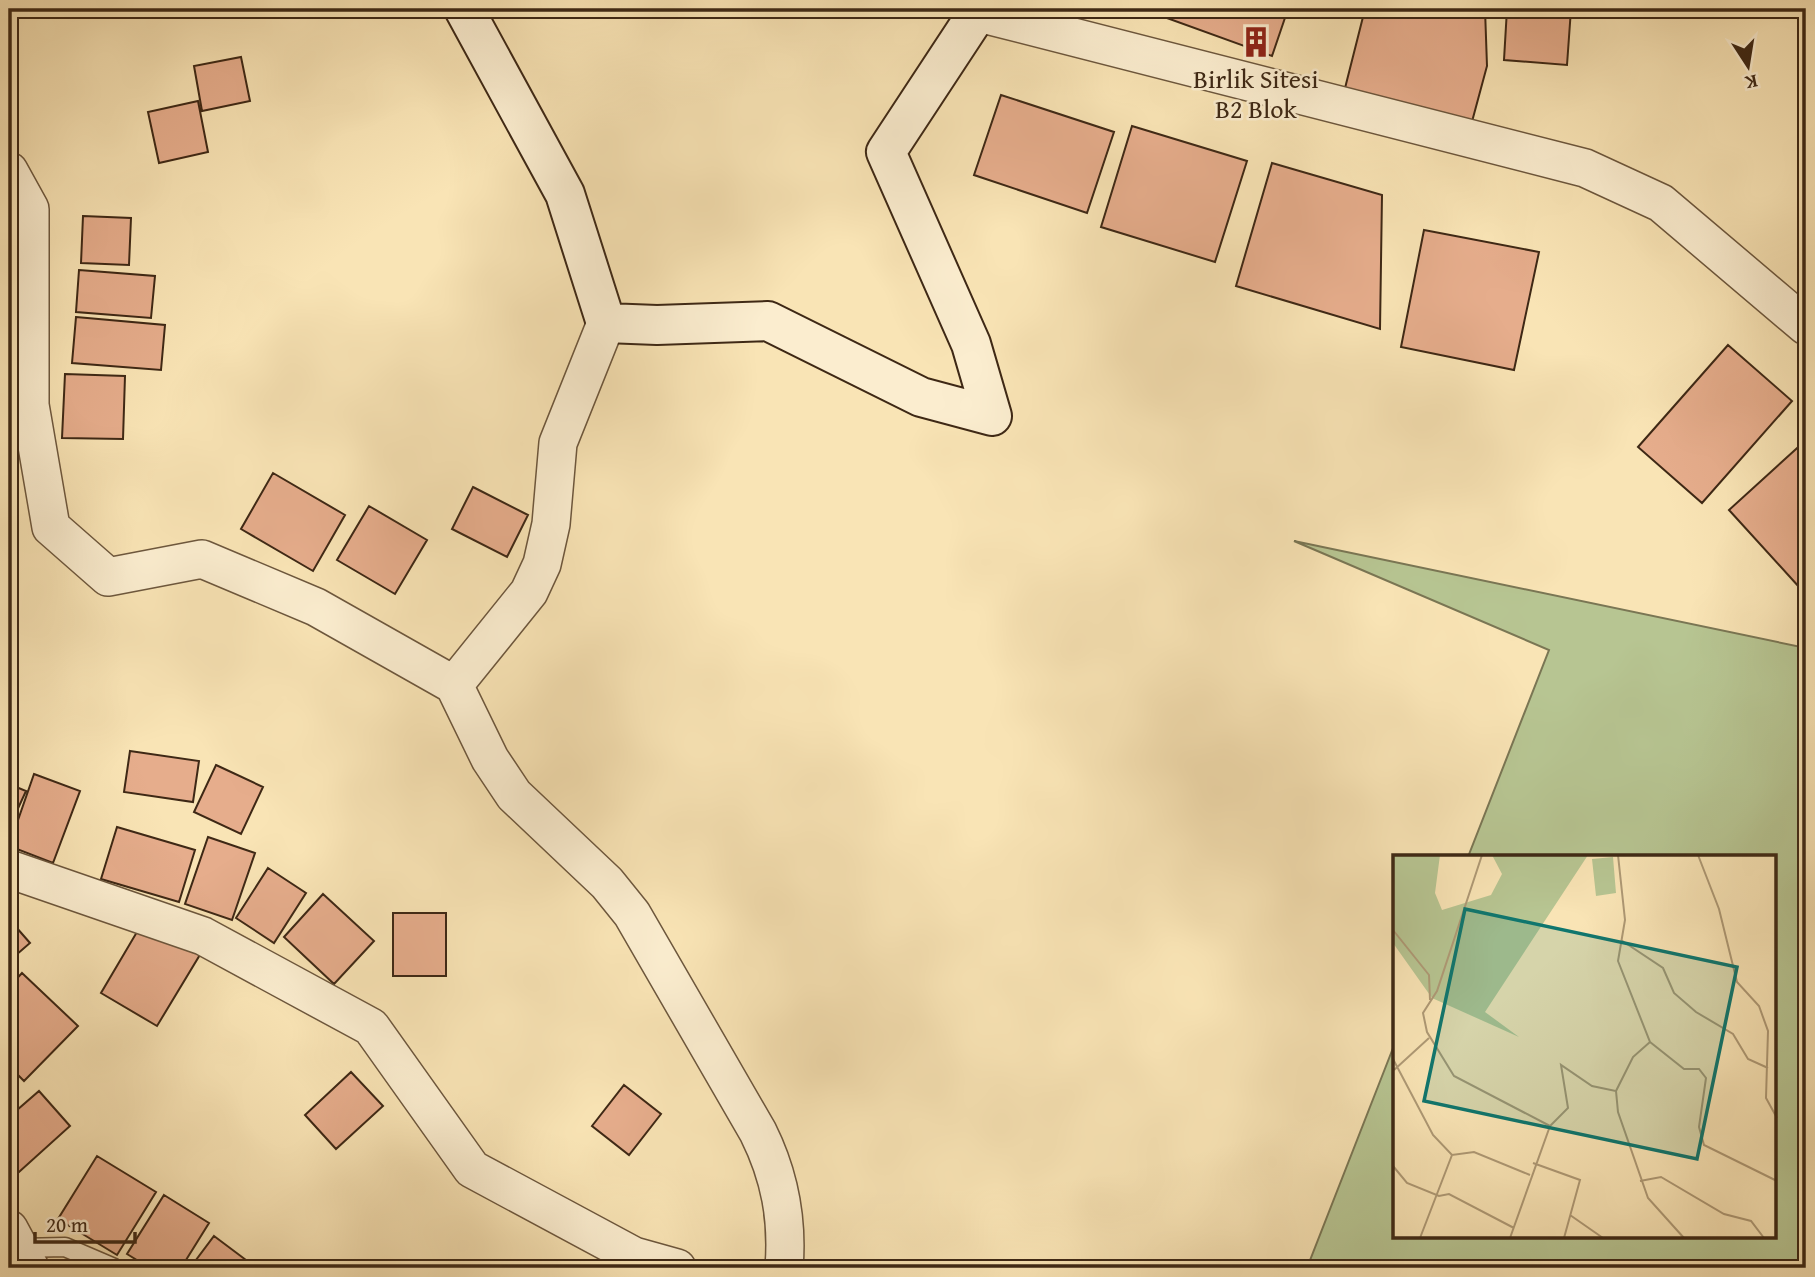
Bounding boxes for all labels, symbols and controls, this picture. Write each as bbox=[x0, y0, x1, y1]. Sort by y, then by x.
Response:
building icon: Birlik Sitesi B2 Blok bbox=[1239, 25, 1273, 59]
north arrow bbox=[1714, 32, 1784, 102]
place label: Birlik Sitesi B2 Blok bbox=[1193, 59, 1319, 128]
text: K bbox=[1743, 68, 1760, 98]
inset map bbox=[1393, 855, 1776, 1238]
scale bar bbox=[35, 1200, 135, 1244]
text: 20 m bbox=[46, 1209, 88, 1240]

